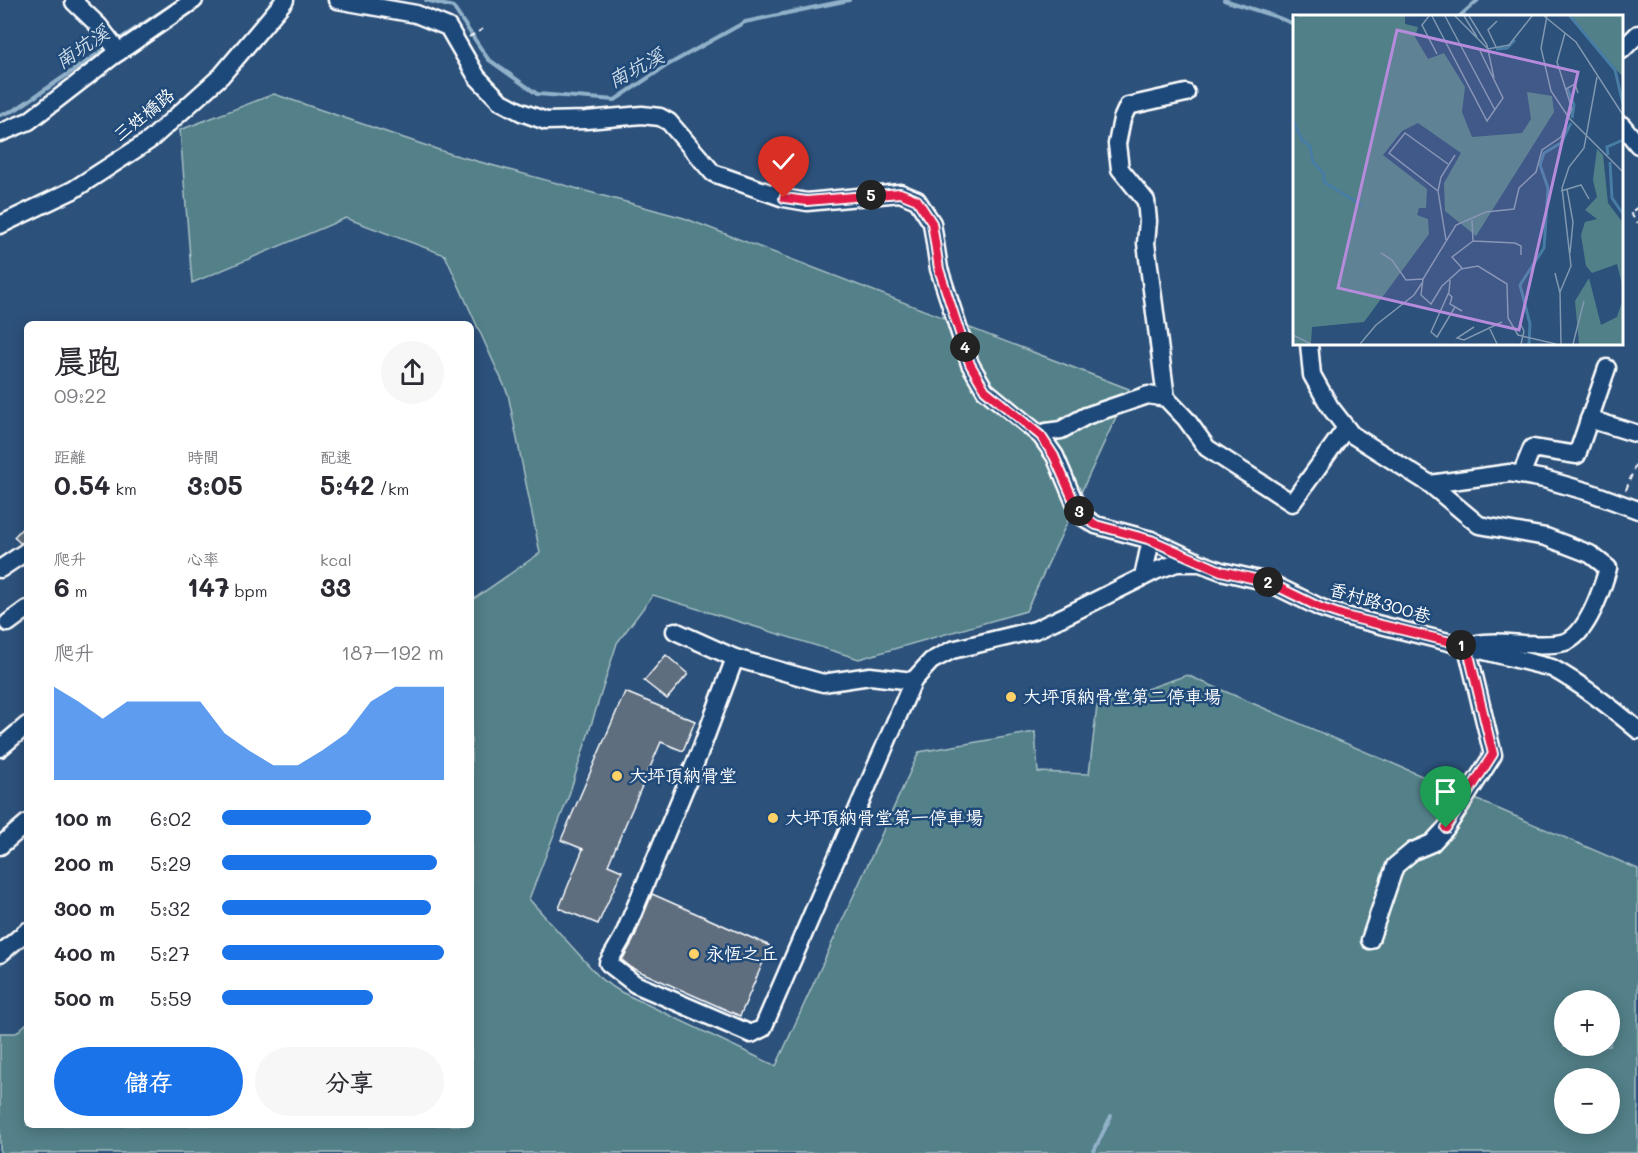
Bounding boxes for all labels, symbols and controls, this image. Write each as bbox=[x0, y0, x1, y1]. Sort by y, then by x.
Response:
inset map bbox=[1293, 15, 1623, 345]
water label: 南坑溪 bbox=[49, 18, 114, 74]
water label: 南坑溪 bbox=[603, 41, 669, 93]
street label: 三姓橋路 bbox=[108, 82, 179, 146]
pin bbox=[758, 136, 809, 198]
icon: check bbox=[767, 145, 800, 178]
pin: 5 bbox=[856, 180, 886, 210]
text: 5 bbox=[866, 184, 876, 205]
pin: 4 bbox=[950, 332, 980, 362]
text: 4 bbox=[960, 336, 970, 357]
text: 晨跑 bbox=[54, 338, 120, 381]
button: share bbox=[381, 341, 444, 404]
text: 09:22 bbox=[54, 382, 107, 408]
text: 距離 bbox=[54, 446, 86, 467]
text: 時間 bbox=[187, 446, 219, 467]
text: 配速 bbox=[320, 446, 352, 467]
text: 0.54 bbox=[54, 468, 110, 502]
text: 3:05 bbox=[187, 468, 243, 502]
text: 5:42 bbox=[320, 468, 374, 502]
text: km bbox=[110, 478, 137, 499]
text: /km bbox=[374, 478, 409, 499]
pin: 3 bbox=[1064, 496, 1094, 526]
text: 3 bbox=[1074, 500, 1084, 521]
text: 爬升 bbox=[54, 548, 86, 569]
text: 心率 bbox=[187, 548, 219, 569]
text: kcal bbox=[320, 549, 352, 570]
pin: 2 bbox=[1253, 567, 1283, 597]
text: 6 bbox=[54, 570, 70, 604]
text: 147 bbox=[187, 570, 229, 604]
text: 33 bbox=[320, 570, 351, 604]
text: 2 bbox=[1264, 571, 1272, 592]
street label: 香村路300巷 bbox=[1327, 576, 1434, 628]
text: m bbox=[70, 580, 88, 601]
text: bpm bbox=[229, 580, 267, 601]
pin: 1 bbox=[1446, 630, 1476, 660]
text: 1 bbox=[1457, 634, 1465, 655]
text: 爬升 bbox=[54, 639, 94, 665]
text: 187–192 m bbox=[341, 639, 444, 665]
place label: 大坪頂納骨堂第二停車場 bbox=[1023, 684, 1221, 708]
marker: 大坪頂納骨堂第二停車場 bbox=[1004, 690, 1018, 704]
place label: 大坪頂納骨堂 bbox=[629, 763, 737, 787]
pin bbox=[1420, 766, 1471, 828]
marker: 大坪頂納骨堂 bbox=[610, 769, 624, 783]
icon: arrive bbox=[1429, 775, 1462, 808]
text: 100 m bbox=[54, 805, 112, 831]
text: 6:02 bbox=[150, 805, 192, 831]
place label: 大坪頂納骨堂第一停車場 bbox=[785, 805, 983, 829]
marker: 大坪頂納骨堂第一停車場 bbox=[766, 811, 780, 825]
text: 200 m bbox=[54, 850, 114, 876]
text: 5:29 bbox=[150, 850, 191, 876]
text: 300 m bbox=[54, 895, 115, 921]
text: 5:32 bbox=[150, 895, 191, 921]
text: 400 m bbox=[54, 940, 115, 966]
text: 5:27 bbox=[150, 940, 190, 966]
place label: 永恆之丘 bbox=[706, 941, 778, 965]
marker: 永恆之丘 bbox=[687, 947, 701, 961]
text: 500 m bbox=[54, 985, 114, 1011]
text: 5:59 bbox=[150, 985, 191, 1011]
map controls bbox=[1554, 990, 1620, 1134]
button: + bbox=[1554, 990, 1620, 1056]
button: 儲存 bbox=[54, 1047, 243, 1116]
button: 分享 bbox=[255, 1047, 444, 1116]
button: − bbox=[1554, 1068, 1620, 1134]

